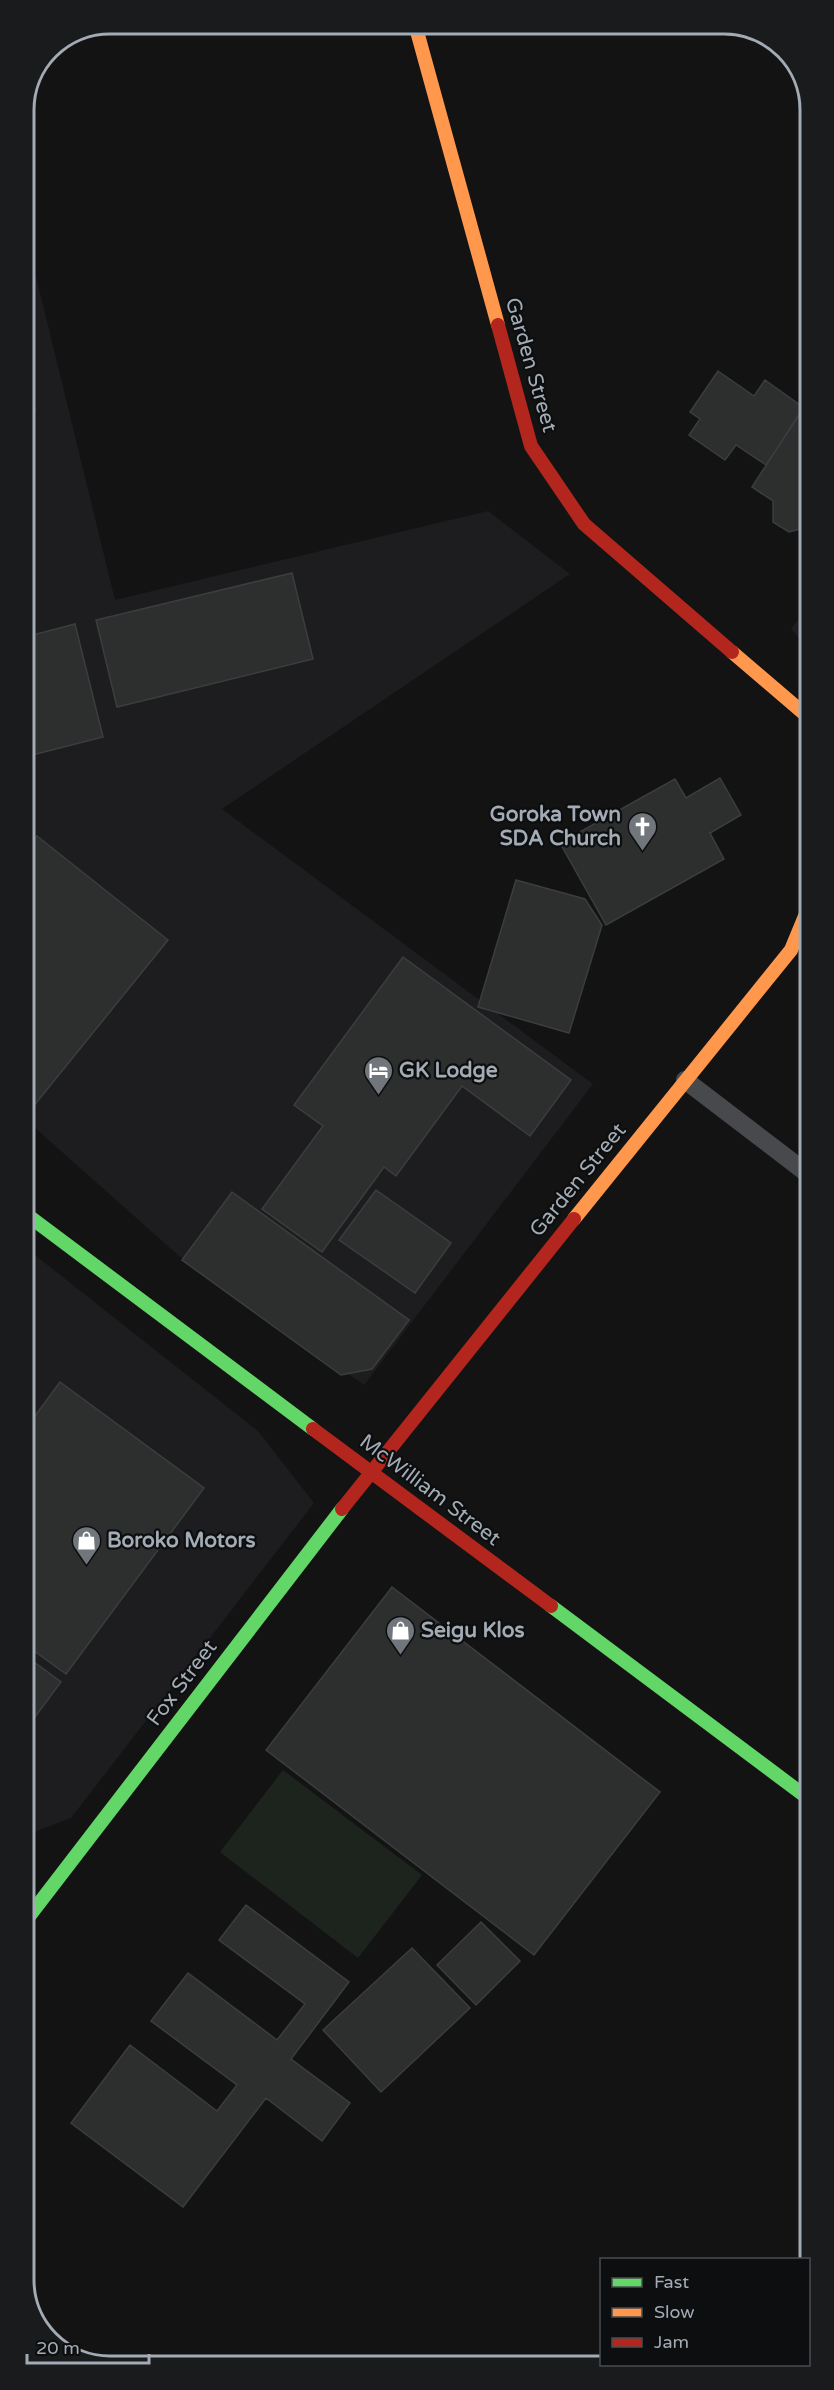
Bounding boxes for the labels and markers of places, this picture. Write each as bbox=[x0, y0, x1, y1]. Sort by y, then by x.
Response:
place label: Goroka Town SDA Church bbox=[490, 802, 621, 851]
church icon: Goroka Town SDA Church bbox=[626, 810, 658, 852]
hotel icon: GK Lodge bbox=[362, 1054, 394, 1096]
place label: GK Lodge bbox=[399, 1058, 498, 1083]
shop icon: Boroko Motors bbox=[70, 1524, 102, 1566]
place label: Boroko Motors bbox=[107, 1528, 256, 1553]
shop icon: Seigu Klos bbox=[384, 1614, 416, 1656]
place label: Seigu Klos bbox=[421, 1618, 525, 1643]

